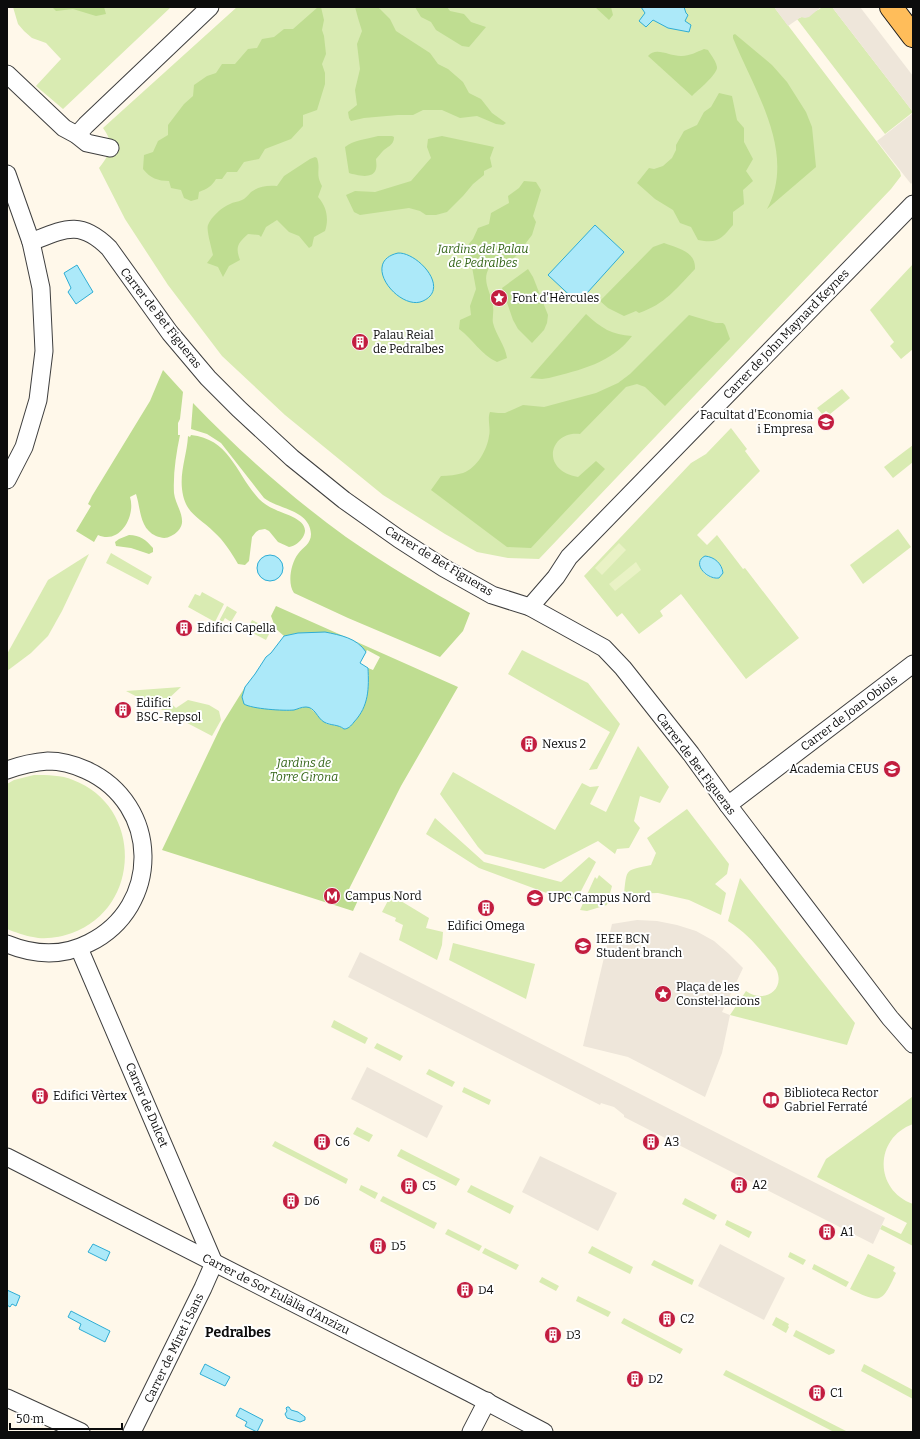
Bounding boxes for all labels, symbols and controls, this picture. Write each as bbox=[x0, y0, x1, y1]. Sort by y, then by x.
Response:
park label: Jardins del Palau de Pedralbes bbox=[436, 242, 529, 270]
street label: Carrer de Bet Figueras bbox=[117, 265, 205, 371]
street label: Carrer de John Maynard Keynes bbox=[720, 266, 852, 402]
place icon: Font d'Hèrcules bbox=[489, 288, 509, 308]
place label: Font d'Hèrcules bbox=[512, 291, 599, 305]
place label: Palau Reial de Pedralbes bbox=[373, 328, 444, 356]
building icon: Palau Reial de Pedralbes bbox=[350, 332, 370, 352]
place label: Facultat d'Economia i Empresa bbox=[700, 408, 813, 436]
school or university icon: Facultat d'Economia i Empresa bbox=[816, 412, 836, 432]
street label: Carrer de Bet Figueras bbox=[382, 523, 496, 599]
building icon: Edifici Capella bbox=[174, 618, 194, 638]
place label: Edifici Capella bbox=[197, 621, 276, 635]
street label: Carrer de Joan Obiols bbox=[798, 672, 900, 754]
place label: Edifici BSC-Repsol bbox=[136, 696, 202, 724]
building icon: Edifici BSC-Repsol bbox=[113, 700, 133, 720]
street label: Carrer de Bet Figueras bbox=[653, 710, 739, 818]
building icon: Nexus 2 bbox=[519, 734, 539, 754]
place label: Nexus 2 bbox=[542, 737, 586, 751]
park label: Jardins de Torre Girona bbox=[270, 756, 338, 784]
school or university icon: Academia CEUS bbox=[882, 759, 902, 779]
place label: Academia CEUS bbox=[789, 762, 879, 776]
metro station icon: Campus Nord bbox=[322, 886, 342, 906]
school or university icon: UPC Campus Nord bbox=[525, 888, 545, 908]
place label: Campus Nord bbox=[345, 889, 422, 903]
place label: UPC Campus Nord bbox=[548, 891, 651, 905]
building icon: Edifici Omega bbox=[476, 898, 496, 918]
place label: Edifici Omega bbox=[447, 919, 525, 933]
place label: IEEE BCN Student branch bbox=[596, 932, 683, 960]
school or university icon: IEEE BCN Student branch bbox=[573, 936, 593, 956]
place label: Plaça de les Constel·lacions bbox=[676, 980, 760, 1008]
place icon: Plaça de les Constel·lacions bbox=[653, 984, 673, 1004]
street label: Carrer de Dulcet bbox=[123, 1060, 171, 1150]
building icon: Edifici Vèrtex bbox=[30, 1086, 50, 1106]
place label: Biblioteca Rector Gabriel Ferraté bbox=[784, 1086, 879, 1114]
place label: Edifici Vèrtex bbox=[53, 1089, 127, 1103]
library icon: Biblioteca Rector Gabriel Ferraté bbox=[761, 1090, 781, 1110]
building icon: C6 bbox=[312, 1132, 332, 1152]
building icon: A3 bbox=[641, 1132, 661, 1152]
place label: C6 bbox=[335, 1135, 350, 1149]
place label: A3 bbox=[664, 1135, 680, 1149]
building icon: A2 bbox=[729, 1175, 749, 1195]
building icon: C5 bbox=[399, 1176, 419, 1196]
place label: A2 bbox=[752, 1178, 767, 1192]
place label: C5 bbox=[422, 1179, 436, 1193]
building icon: D6 bbox=[281, 1191, 301, 1211]
place label: D6 bbox=[304, 1194, 320, 1208]
building icon: A1 bbox=[817, 1222, 837, 1242]
place label: A1 bbox=[840, 1225, 854, 1239]
building icon: D5 bbox=[368, 1236, 388, 1256]
place label: D5 bbox=[391, 1239, 406, 1253]
street label: Carrer de Sor Eulàlia d'Anzizu bbox=[200, 1251, 353, 1338]
building icon: D4 bbox=[455, 1280, 475, 1300]
place label: D4 bbox=[478, 1283, 494, 1297]
street label: Carrer de Miret i Sans bbox=[141, 1291, 207, 1405]
building icon: C2 bbox=[657, 1309, 677, 1329]
place label: C2 bbox=[680, 1312, 694, 1326]
district label: Pedralbes bbox=[205, 1324, 271, 1341]
building icon: D3 bbox=[543, 1325, 563, 1345]
place label: D3 bbox=[566, 1328, 581, 1342]
building icon: D2 bbox=[625, 1369, 645, 1389]
place label: D2 bbox=[648, 1372, 663, 1386]
building icon: C1 bbox=[807, 1383, 827, 1403]
place label: C1 bbox=[830, 1386, 843, 1400]
scale bar bbox=[10, 1405, 122, 1431]
text: 50 m bbox=[16, 1412, 45, 1426]

